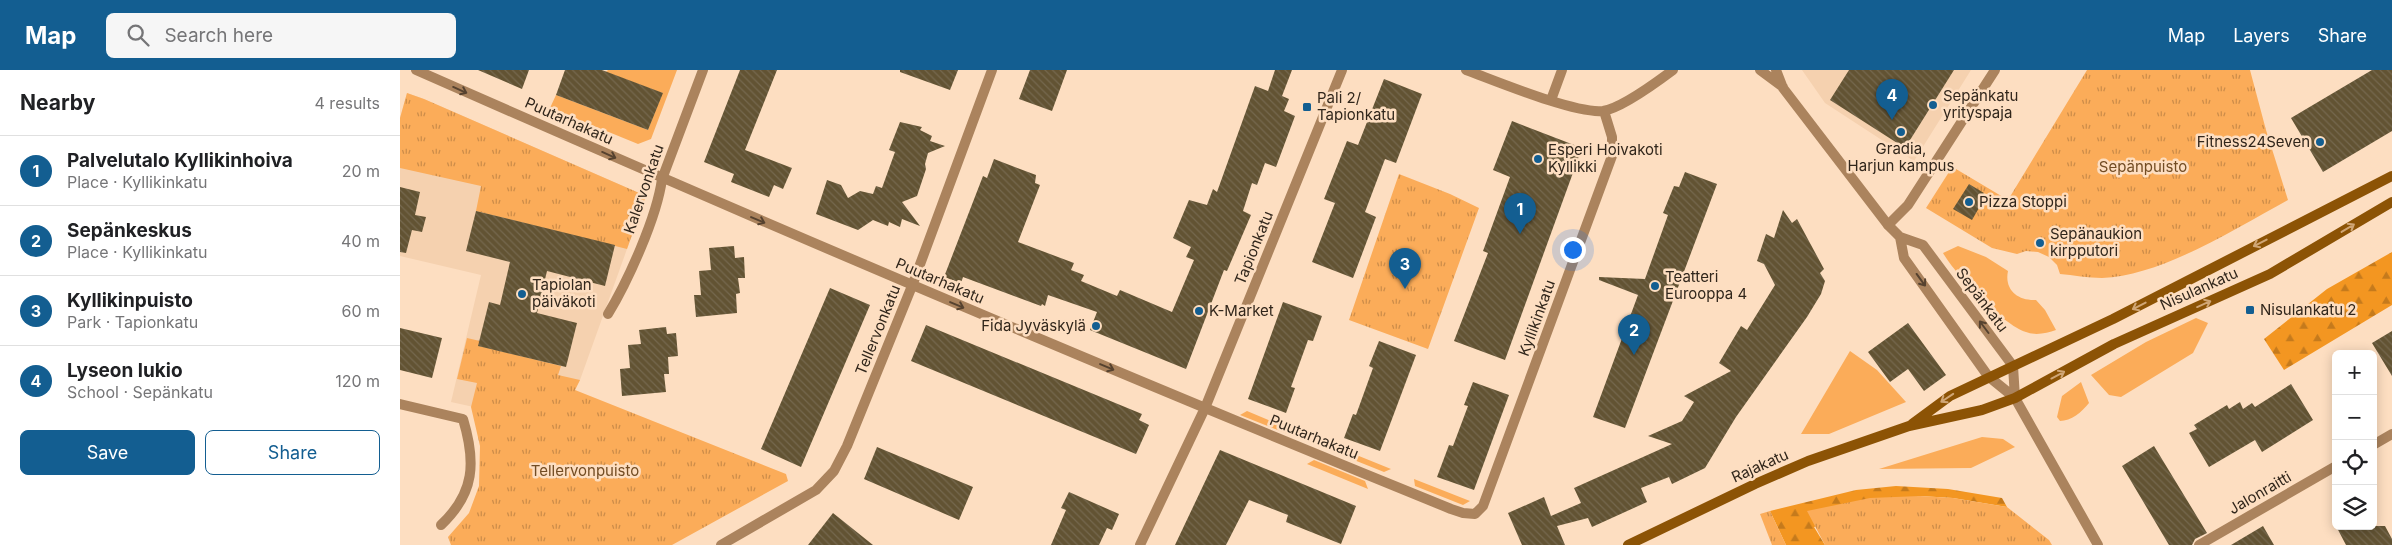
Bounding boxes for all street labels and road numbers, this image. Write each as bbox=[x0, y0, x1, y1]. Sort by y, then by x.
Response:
street label: Puutarhakatu bbox=[522, 93, 616, 148]
street label: Kalervonkatu bbox=[619, 142, 668, 236]
street label: Tapionkatu bbox=[1230, 208, 1277, 288]
street label: Puutarhakatu bbox=[893, 253, 987, 308]
street label: Nisulankatu bbox=[2157, 263, 2241, 314]
street label: Sepänkatu bbox=[1952, 264, 2013, 336]
street label: Kyllikinkatu bbox=[1514, 277, 1559, 359]
street label: Tellervonkatu bbox=[851, 282, 904, 378]
street label: Puutarhakatu bbox=[1267, 410, 1361, 463]
street label: Rajakatu bbox=[1728, 445, 1791, 487]
street label: Jalonraitti bbox=[2225, 467, 2294, 518]

